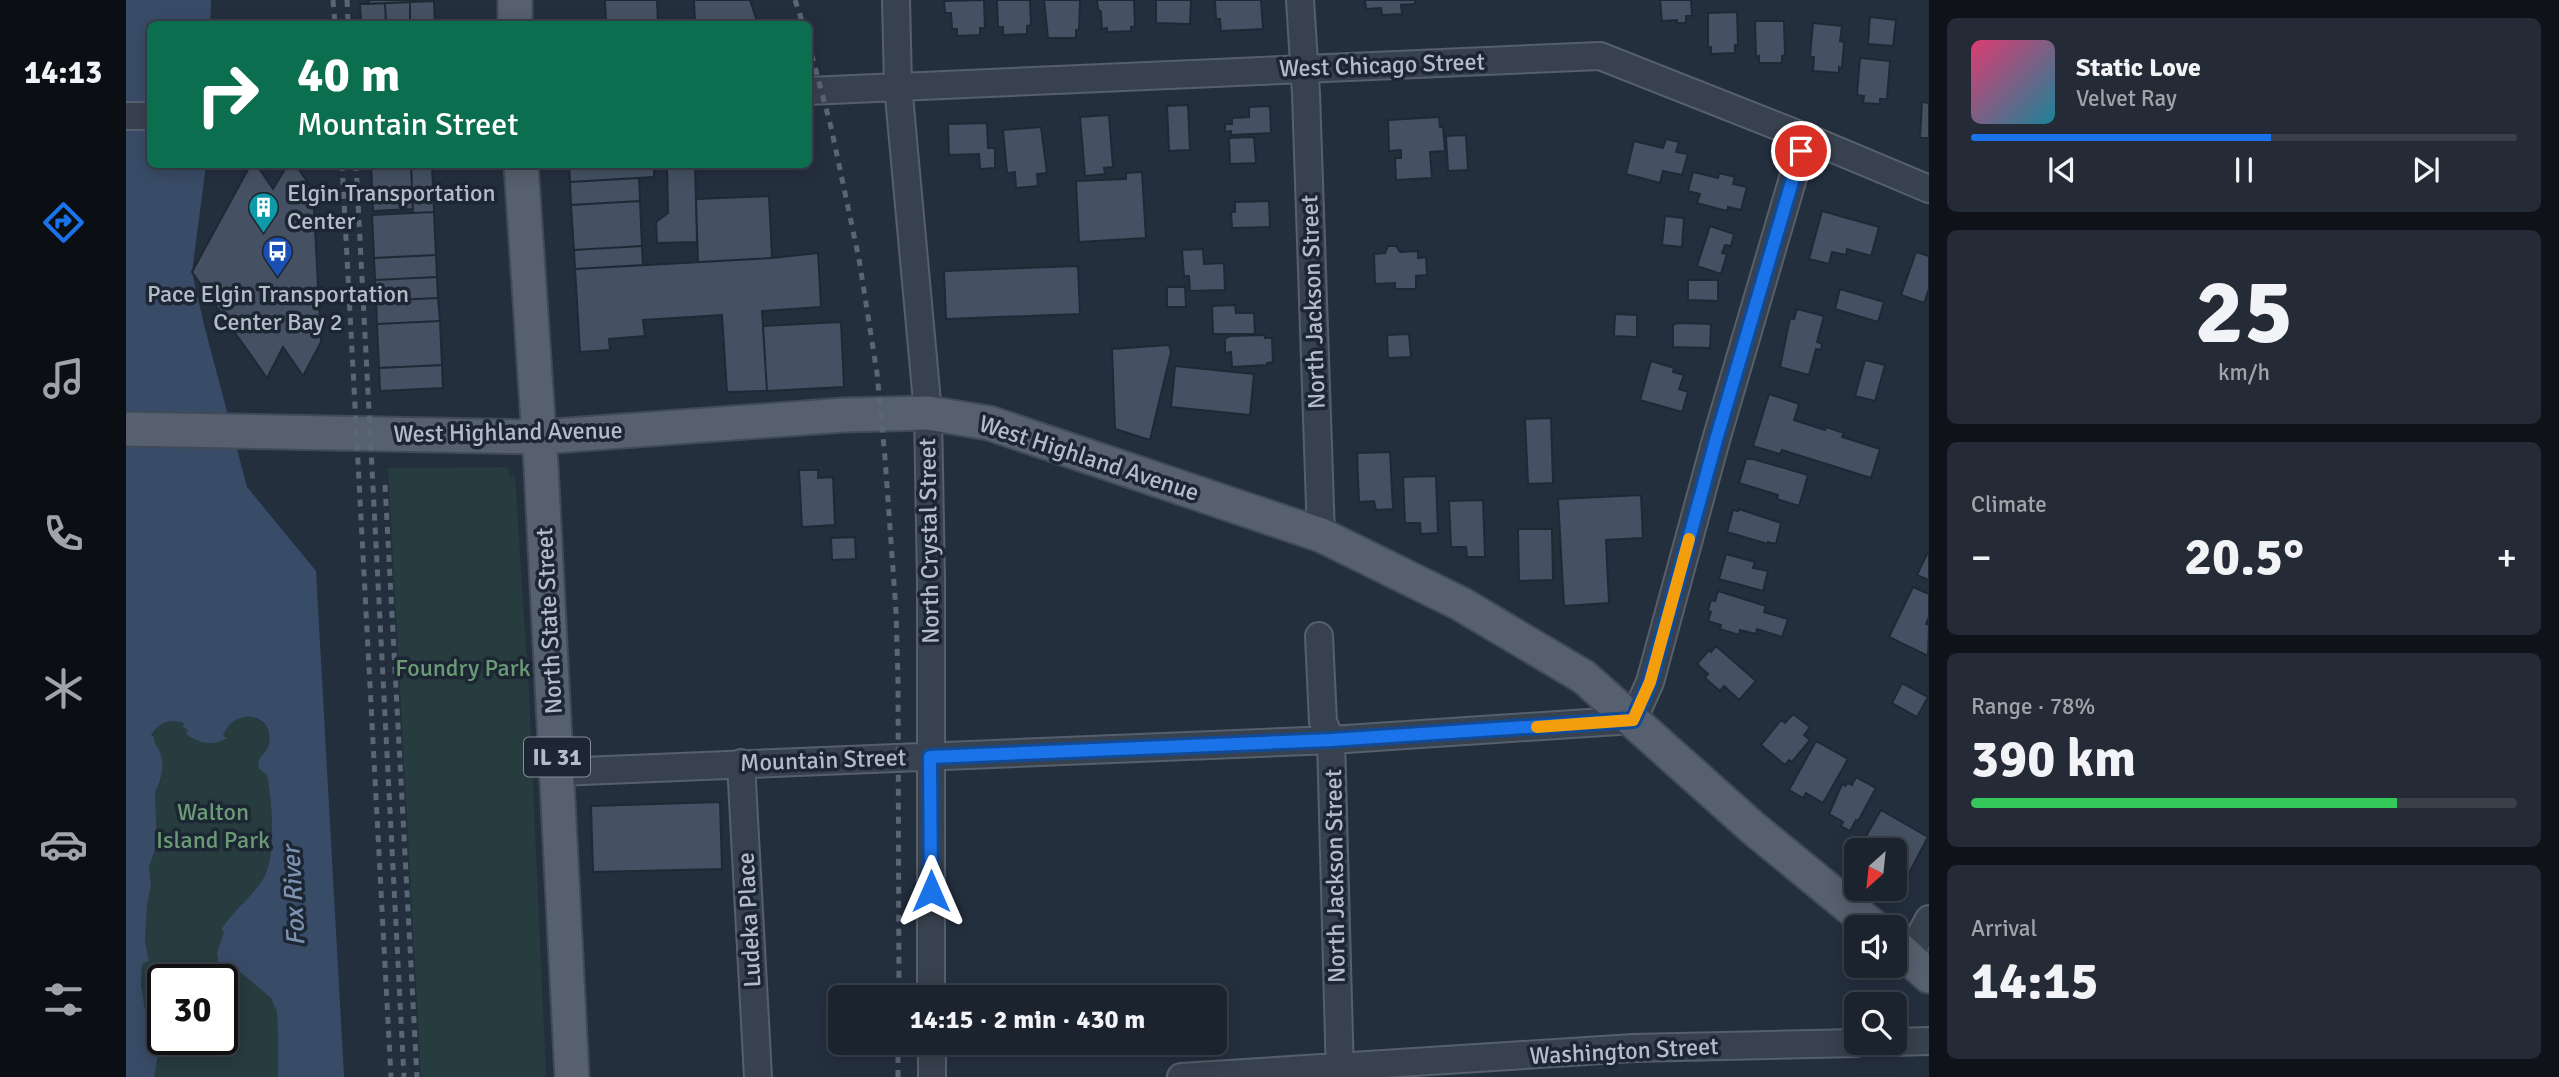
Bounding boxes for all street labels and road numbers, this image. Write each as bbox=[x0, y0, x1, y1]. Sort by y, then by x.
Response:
street label: West Chicago Street bbox=[1279, 46, 1485, 84]
street label: North Jackson Street bbox=[1294, 194, 1332, 410]
street label: West Highland Avenue bbox=[975, 408, 1203, 508]
street label: West Highland Avenue bbox=[393, 415, 623, 449]
street label: North Crystal Street bbox=[912, 438, 946, 644]
street label: North State Street bbox=[529, 527, 569, 715]
road number: IL 31 bbox=[524, 737, 590, 776]
street label: Mountain Street bbox=[739, 742, 907, 778]
street label: North Jackson Street bbox=[1318, 769, 1352, 983]
street label: Ludeka Place bbox=[730, 852, 768, 988]
street label: Washington Street bbox=[1529, 1031, 1719, 1071]

